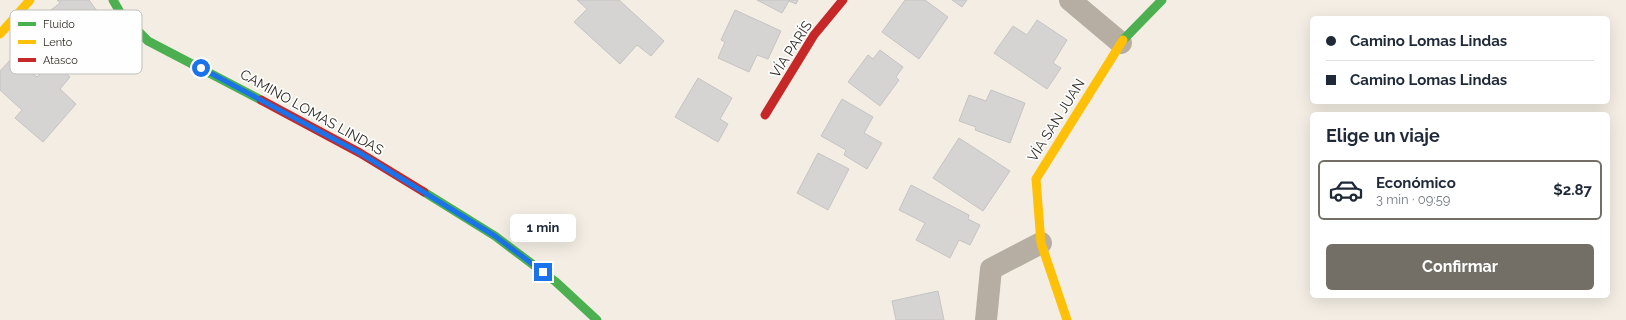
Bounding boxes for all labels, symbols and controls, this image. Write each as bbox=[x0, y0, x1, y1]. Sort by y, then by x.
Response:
legend bbox=[10, 10, 142, 74]
street label: VÍA PARÍS bbox=[766, 17, 815, 80]
text: Fluido bbox=[43, 18, 75, 31]
text: Camino Lomas Lindas bbox=[1350, 32, 1507, 50]
text: Lento bbox=[43, 36, 73, 49]
text: Atasco bbox=[43, 54, 78, 67]
route start bbox=[192, 59, 210, 77]
street label: CAMINO LOMAS LINDAS bbox=[238, 66, 387, 158]
text: Camino Lomas Lindas bbox=[1350, 71, 1507, 89]
street label: VÍA SAN JUAN bbox=[1023, 75, 1088, 164]
text: Elige un viaje bbox=[1326, 125, 1440, 146]
icon: car bbox=[1328, 172, 1364, 208]
text: Económico bbox=[1376, 174, 1456, 192]
text: $2.87 bbox=[1553, 181, 1592, 199]
text: 3 min · 09:59 bbox=[1376, 192, 1450, 207]
callout: 1 min bbox=[510, 214, 576, 242]
text: 1 min bbox=[527, 220, 559, 235]
button: Confirmar bbox=[1326, 244, 1594, 290]
route end bbox=[534, 263, 552, 281]

